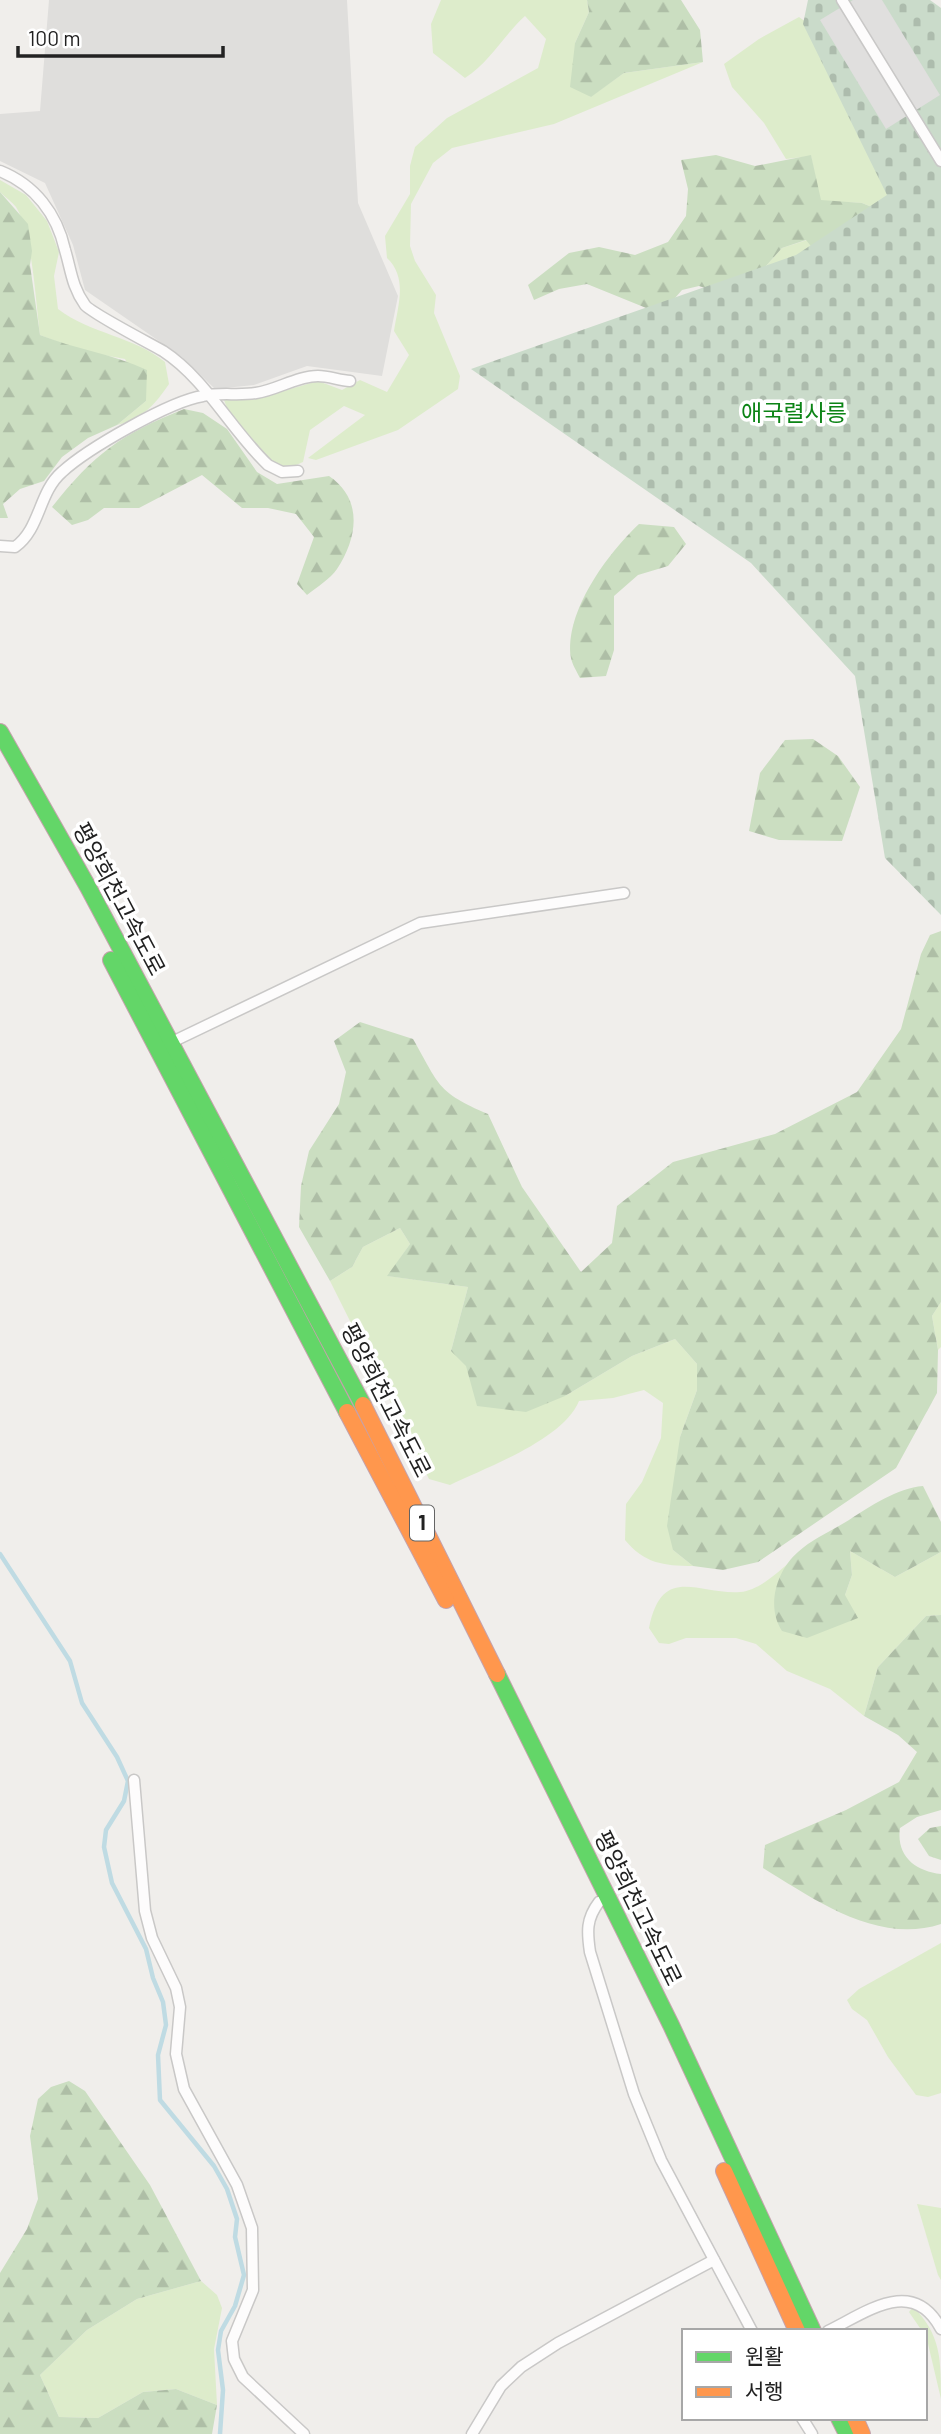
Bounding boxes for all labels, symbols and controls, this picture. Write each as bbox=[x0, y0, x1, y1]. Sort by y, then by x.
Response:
scale bar bbox=[18, 14, 222, 58]
text: 100 m bbox=[28, 25, 81, 50]
park label: 애국렬사릉 bbox=[741, 398, 847, 426]
street label: 평양희천고속도로 bbox=[68, 817, 172, 980]
street label: 평양희천고속도로 bbox=[336, 1318, 438, 1481]
road number: 1 bbox=[410, 1506, 434, 1540]
street label: 평양희천고속도로 bbox=[589, 1825, 689, 1990]
legend bbox=[682, 2329, 927, 2420]
text: 원활 bbox=[745, 2343, 784, 2368]
text: 서행 bbox=[745, 2378, 784, 2403]

